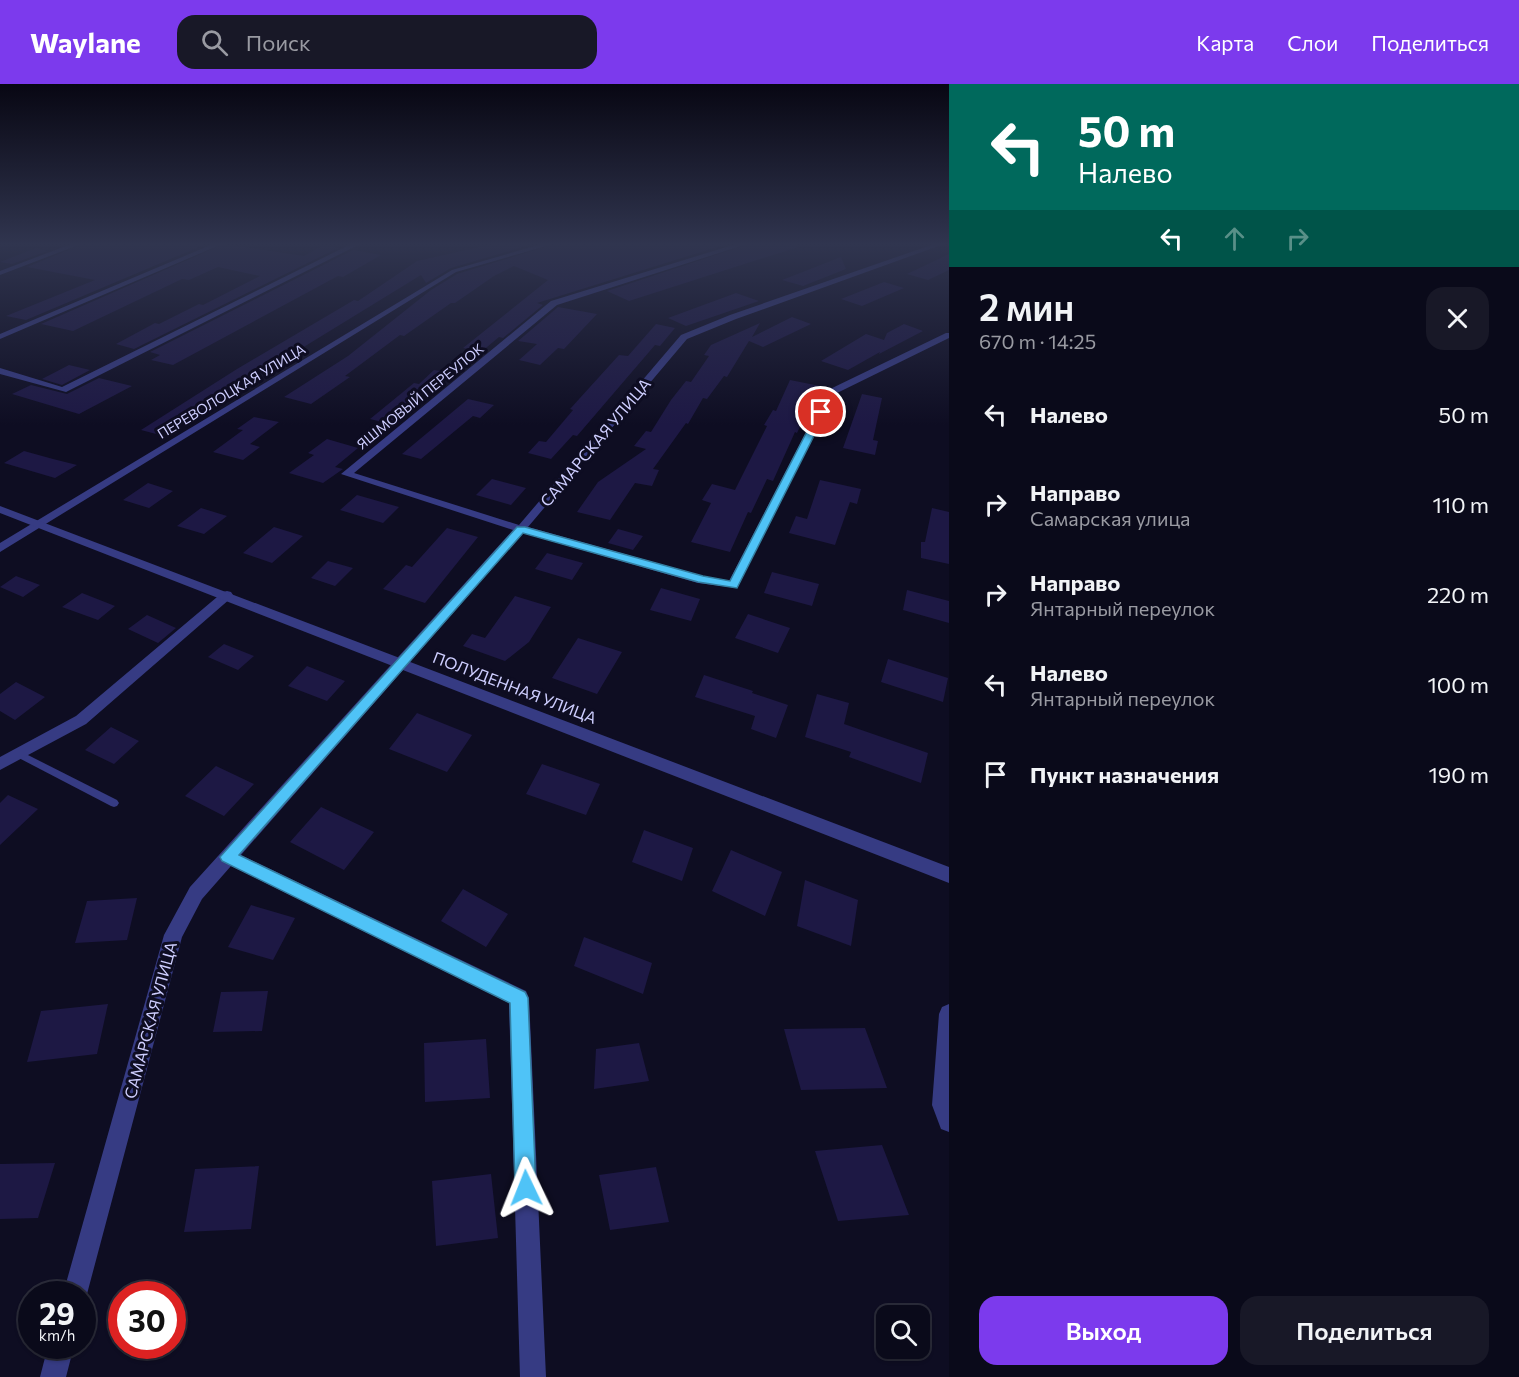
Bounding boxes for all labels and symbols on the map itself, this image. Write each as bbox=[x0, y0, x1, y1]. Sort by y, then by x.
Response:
street label: ЯШМОВЫЙ ПЕРЕУЛОК bbox=[353, 339, 487, 453]
street label: ПЕРЕВОЛОЦКАЯ УЛИЦА bbox=[154, 340, 308, 442]
street label: САМАРСКАЯ УЛИЦА bbox=[536, 374, 654, 510]
pin bbox=[795, 386, 846, 437]
street label: ПОЛУДЕННАЯ УЛИЦА bbox=[431, 647, 599, 727]
street label: САМАРСКАЯ УЛИЦА bbox=[120, 940, 180, 1100]
position arrow bbox=[494, 1156, 558, 1220]
speed limit sign: 30 bbox=[108, 1281, 186, 1359]

